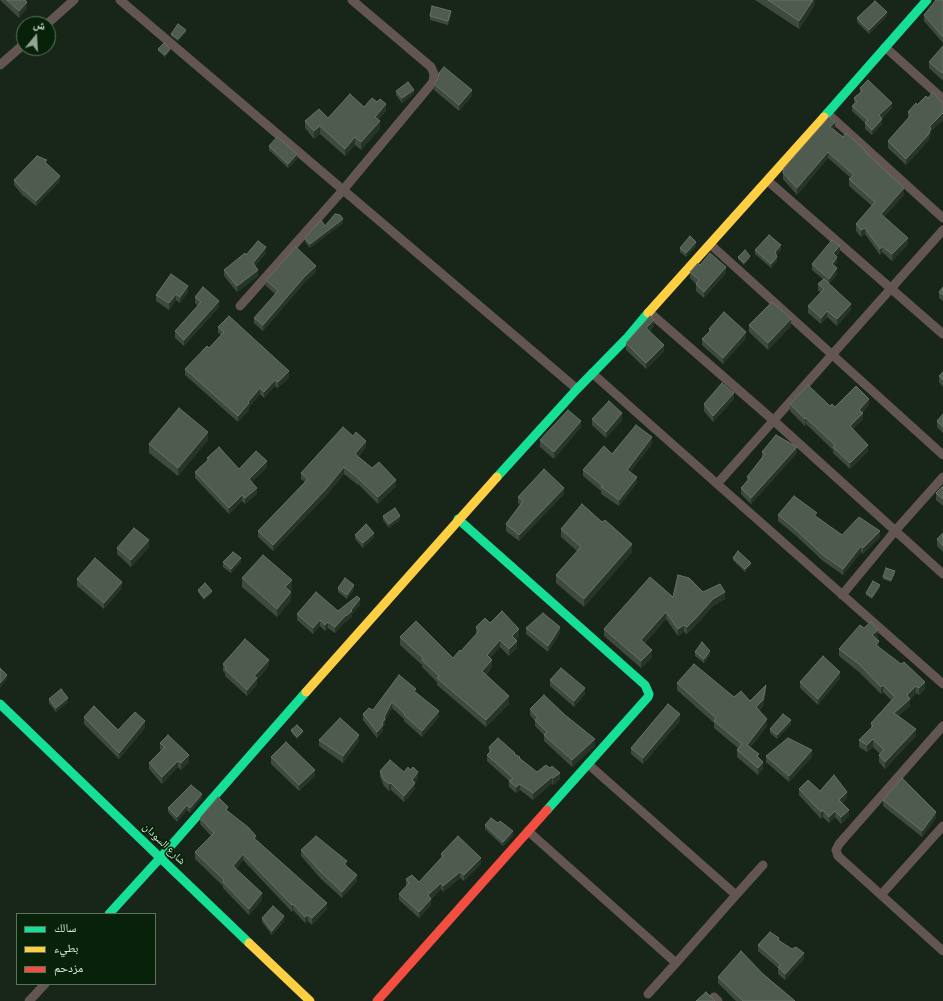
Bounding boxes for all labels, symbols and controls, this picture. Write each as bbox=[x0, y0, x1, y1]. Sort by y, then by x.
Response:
north arrow bbox=[16, 16, 56, 56]
text: ش bbox=[32, 17, 47, 33]
street label: شارع السودان bbox=[140, 820, 188, 868]
legend bbox=[16, 913, 156, 985]
text: سالك bbox=[54, 921, 76, 935]
text: بطيء bbox=[54, 941, 78, 955]
text: مزدحم bbox=[54, 961, 83, 975]

